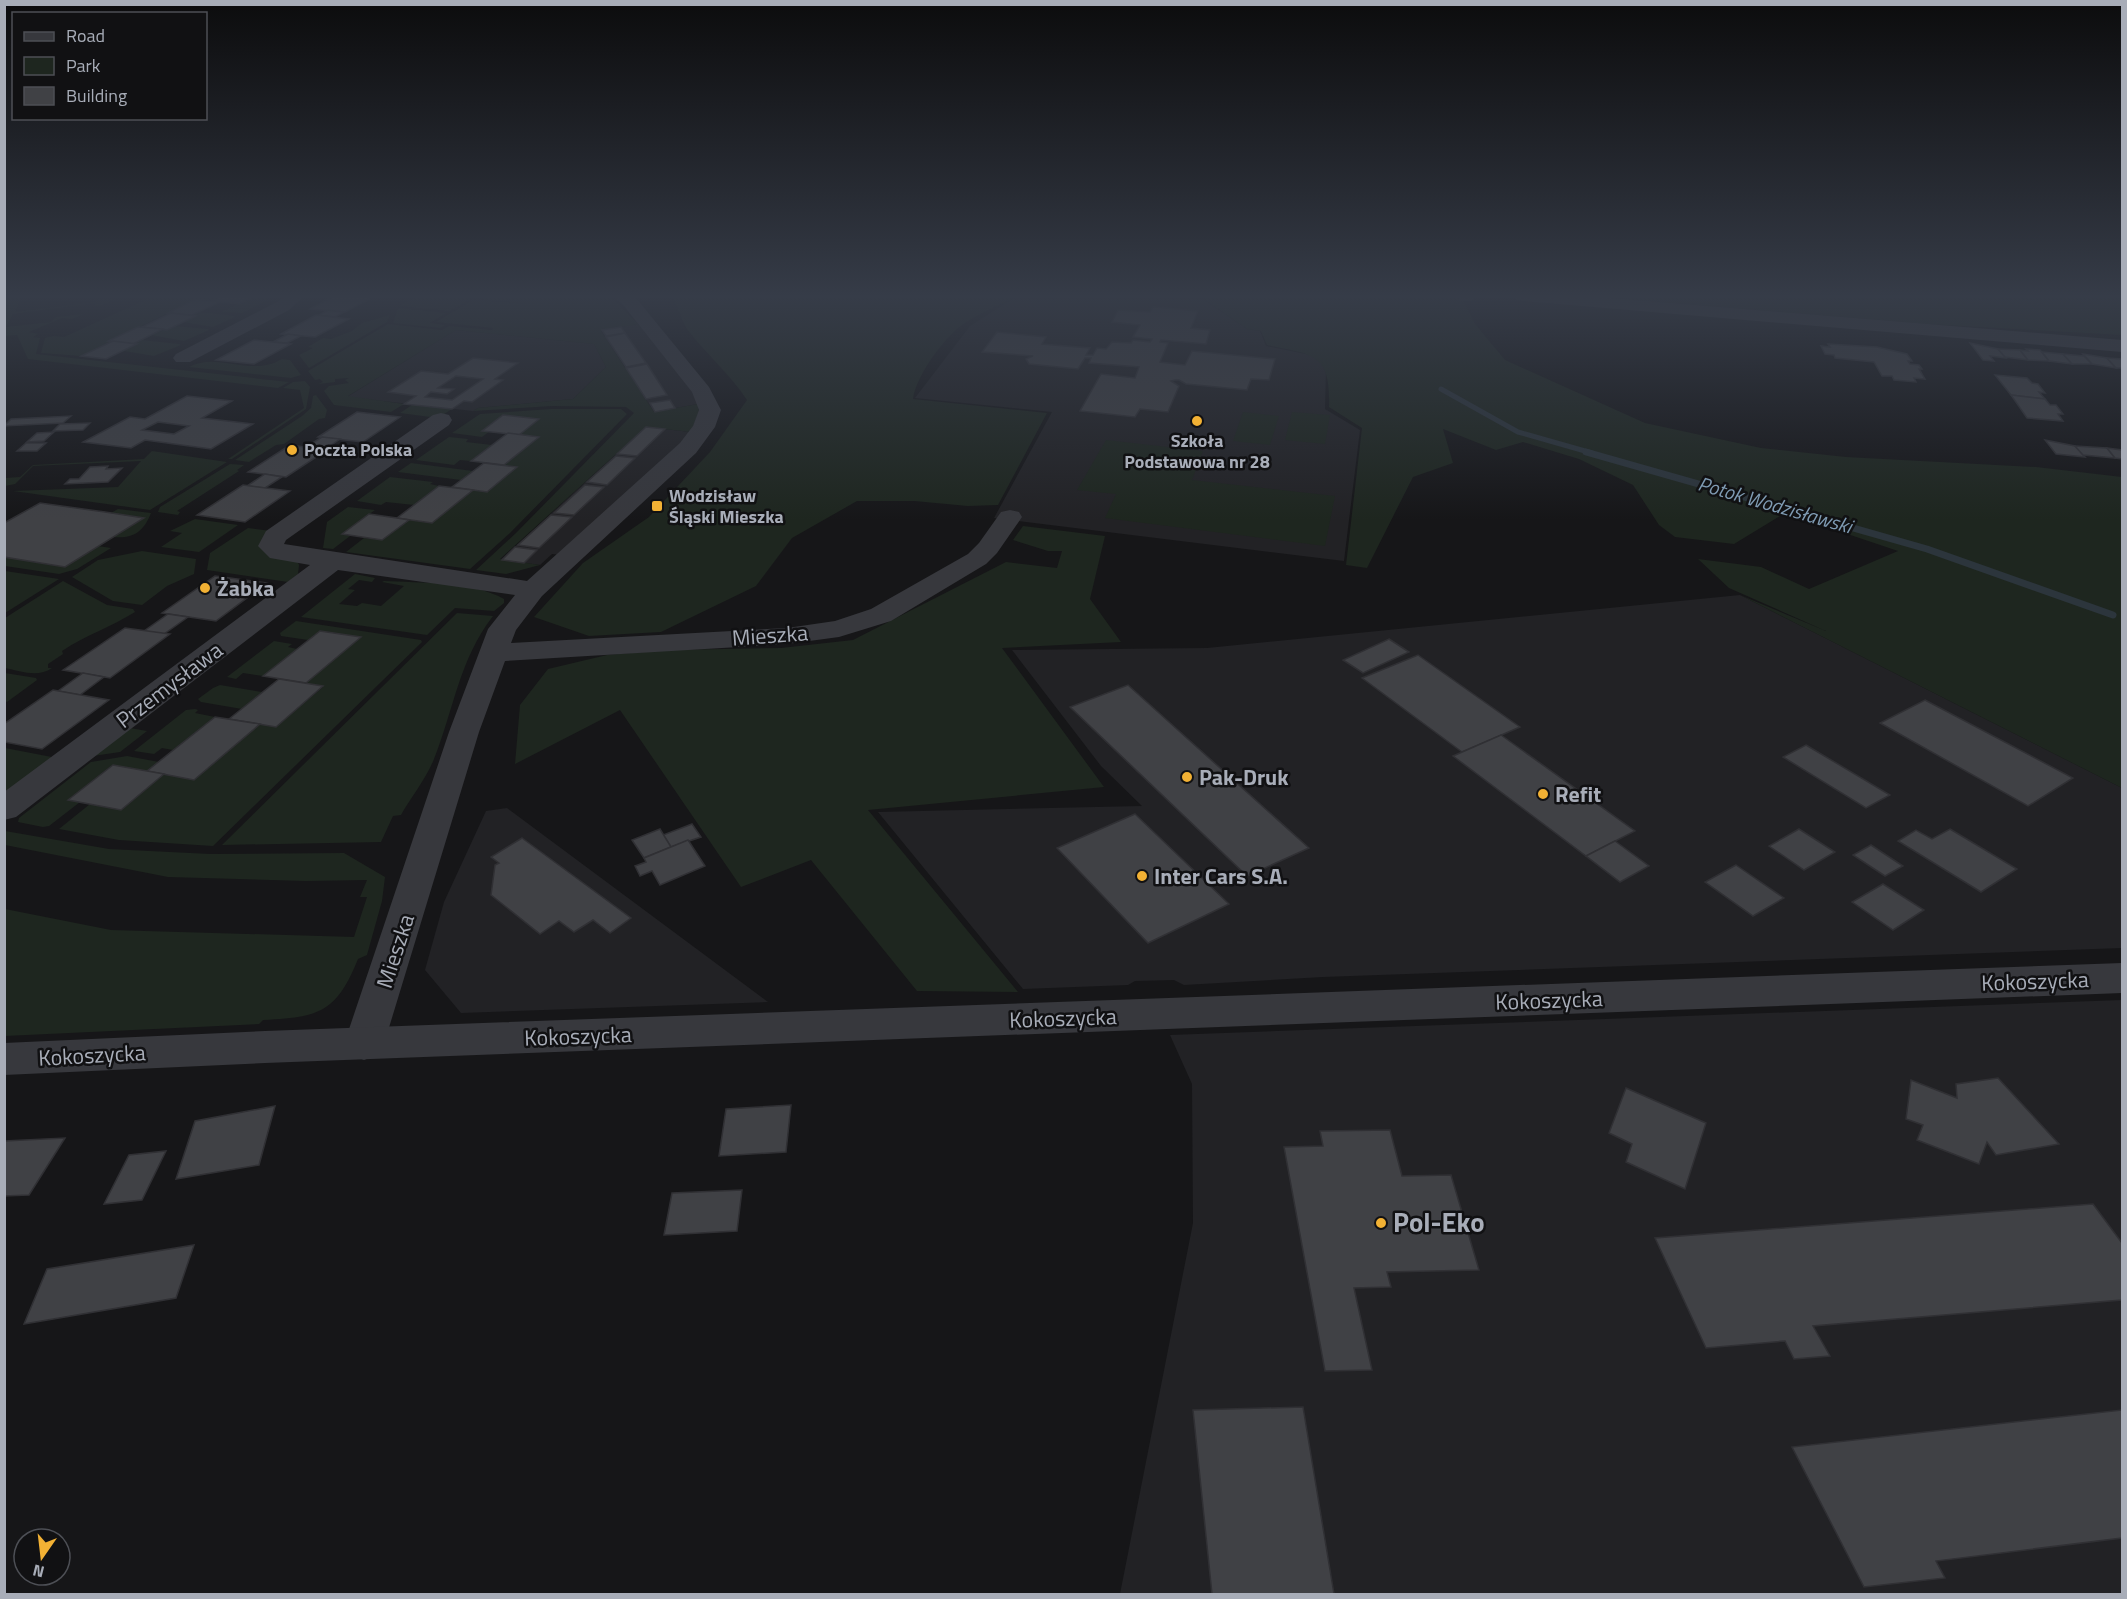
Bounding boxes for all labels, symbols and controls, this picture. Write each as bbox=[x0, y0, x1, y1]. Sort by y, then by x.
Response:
legend bbox=[12, 12, 207, 120]
text: Road bbox=[66, 22, 105, 49]
text: Park bbox=[66, 52, 101, 79]
text: Building bbox=[66, 82, 127, 109]
marker: Szkoła Podstawowa nr 28 bbox=[1190, 414, 1204, 428]
place label: Szkoła Podstawowa nr 28 bbox=[1124, 427, 1270, 475]
place label: Poczta Polska bbox=[304, 436, 412, 463]
marker: Poczta Polska bbox=[285, 443, 299, 457]
water label: Potok Wodzisławski bbox=[1695, 468, 1859, 542]
place label: Wodzisław Śląski Mieszka bbox=[669, 482, 784, 530]
marker: Wodzisław Śląski Mieszka bbox=[650, 499, 664, 513]
place label: Żabka bbox=[217, 571, 275, 605]
marker: Żabka bbox=[198, 581, 212, 595]
street label: Mieszka bbox=[731, 615, 809, 655]
street label: Przemysława bbox=[108, 633, 230, 737]
place label: Pak-Druk bbox=[1199, 760, 1289, 794]
marker: Pak-Druk bbox=[1180, 770, 1194, 784]
place label: Refit bbox=[1555, 777, 1601, 811]
marker: Refit bbox=[1536, 787, 1550, 801]
place label: Inter Cars S.A. bbox=[1154, 859, 1288, 893]
marker: Inter Cars S.A. bbox=[1135, 869, 1149, 883]
street label: Mieszka bbox=[367, 910, 423, 992]
street label: Kokoszycka bbox=[1981, 962, 2089, 1000]
street label: Kokoszycka bbox=[1495, 981, 1603, 1019]
street label: Kokoszycka bbox=[1009, 999, 1117, 1037]
street label: Kokoszycka bbox=[524, 1017, 632, 1055]
street label: Kokoszycka bbox=[37, 1035, 147, 1075]
place label: Pol-Eko bbox=[1393, 1201, 1485, 1242]
marker: Pol-Eko bbox=[1374, 1216, 1388, 1230]
north arrow bbox=[12, 1527, 72, 1587]
text: N bbox=[30, 1559, 47, 1585]

